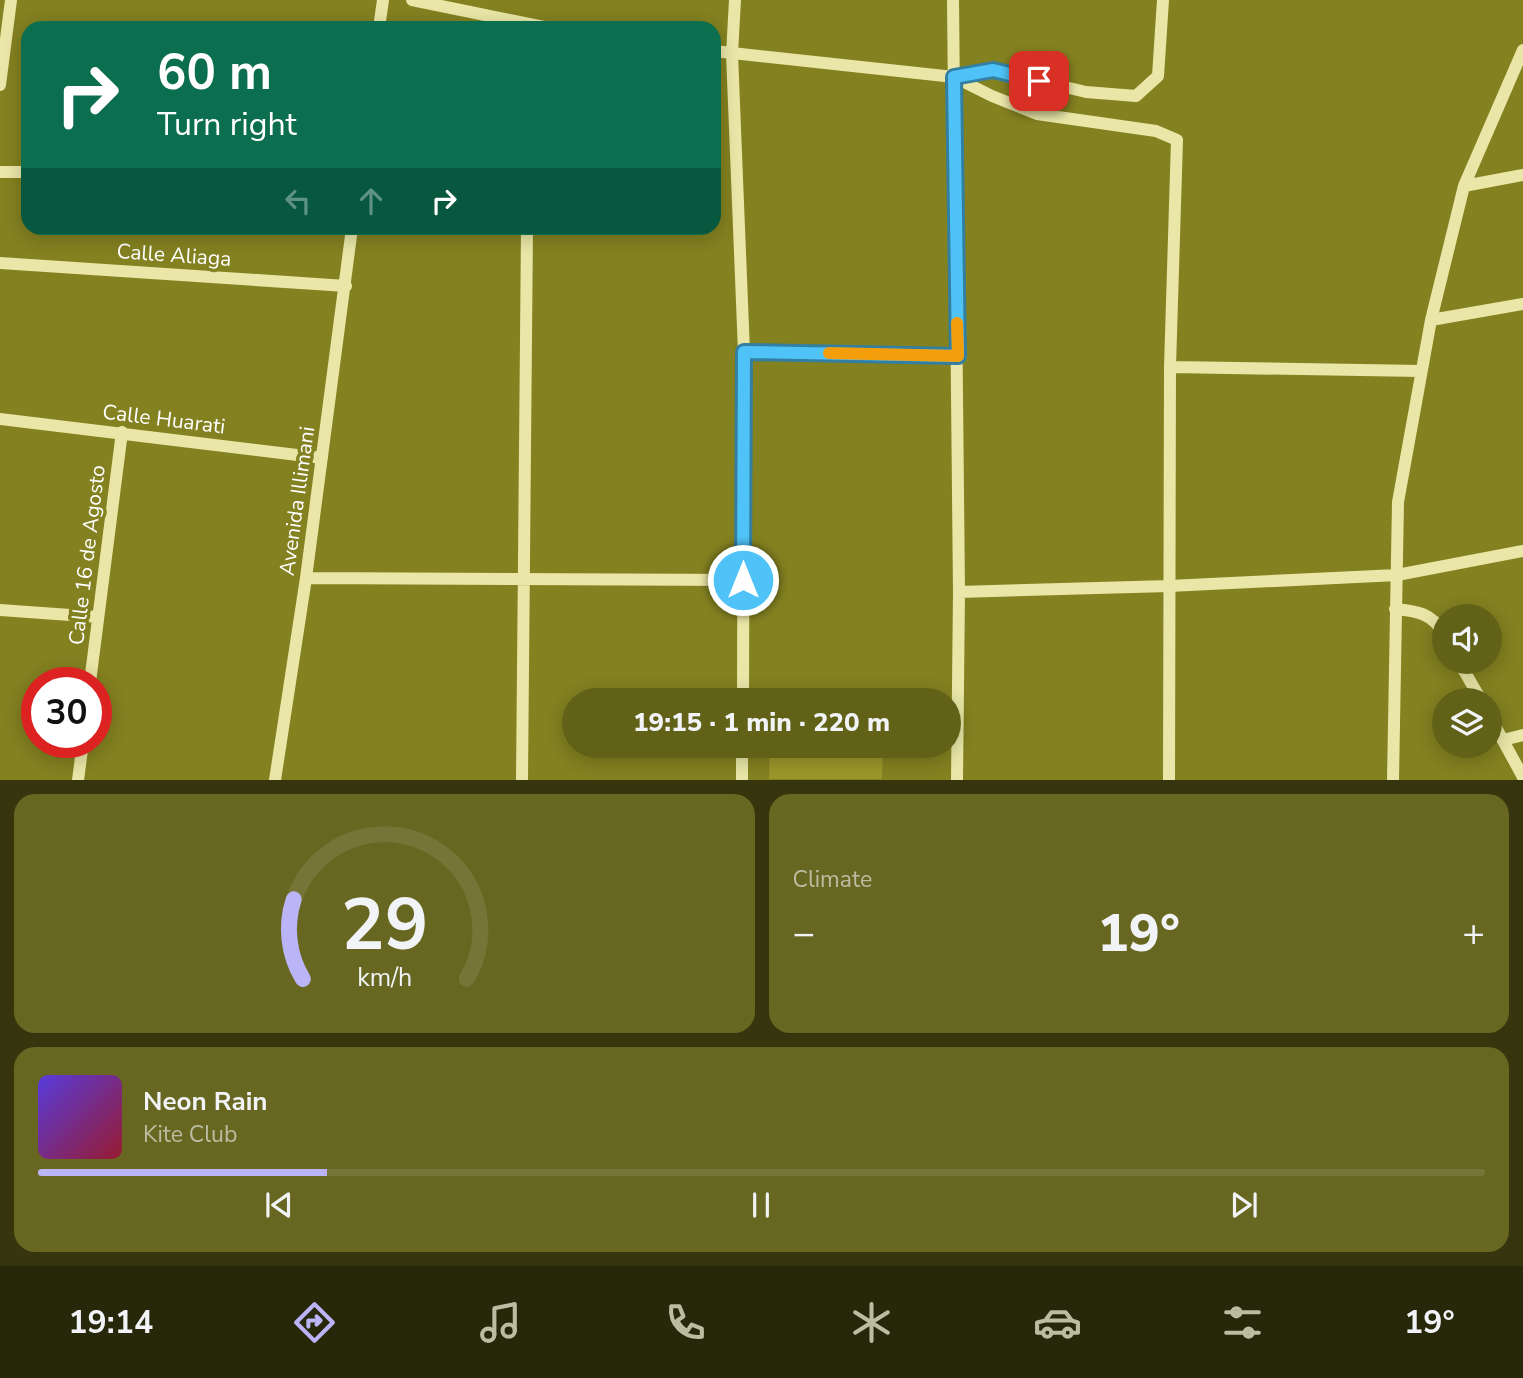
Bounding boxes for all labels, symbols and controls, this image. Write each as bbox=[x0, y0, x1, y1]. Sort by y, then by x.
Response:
text: 60 m bbox=[157, 39, 272, 106]
icon: right bbox=[42, 49, 133, 140]
pin bbox=[1009, 51, 1069, 111]
icon: arrive bbox=[1020, 62, 1058, 100]
text: Turn right bbox=[157, 103, 297, 146]
icon: left bbox=[279, 182, 317, 220]
icon: ahead bbox=[352, 182, 390, 220]
icon: right bbox=[425, 182, 463, 220]
street label: Calle Aliaga bbox=[116, 237, 232, 273]
street label: Calle Huarati bbox=[101, 398, 227, 440]
street label: Avenida Illimani bbox=[273, 424, 321, 578]
street label: Calle 16 de Agosto bbox=[62, 463, 112, 647]
position arrow bbox=[706, 543, 780, 617]
map controls bbox=[1432, 604, 1502, 758]
button: sound bbox=[1432, 604, 1502, 674]
speed limit sign: 30 bbox=[21, 667, 112, 758]
button: layers bbox=[1432, 688, 1502, 758]
text: 19:15 · 1 min · 220 m bbox=[633, 705, 890, 740]
text: Climate bbox=[793, 864, 872, 895]
text: 29 bbox=[341, 876, 428, 976]
text: 19° bbox=[1098, 898, 1180, 969]
text: − bbox=[793, 908, 815, 959]
text: + bbox=[1462, 908, 1485, 959]
text: km/h bbox=[357, 961, 412, 995]
text: Neon Rain bbox=[143, 1084, 268, 1119]
text: Kite Club bbox=[143, 1119, 237, 1150]
icon: previous bbox=[260, 1186, 298, 1224]
icon: pause bbox=[742, 1186, 780, 1224]
icon: next bbox=[1225, 1186, 1263, 1224]
icon: directions bbox=[290, 1298, 339, 1347]
icon: music bbox=[476, 1298, 525, 1347]
icon: phone bbox=[661, 1298, 710, 1347]
icon: climate bbox=[847, 1298, 896, 1347]
icon: car bbox=[1033, 1298, 1082, 1347]
icon: filters bbox=[1218, 1298, 1267, 1347]
text: 19:14 bbox=[68, 1301, 153, 1344]
text: 19° bbox=[1404, 1301, 1455, 1344]

